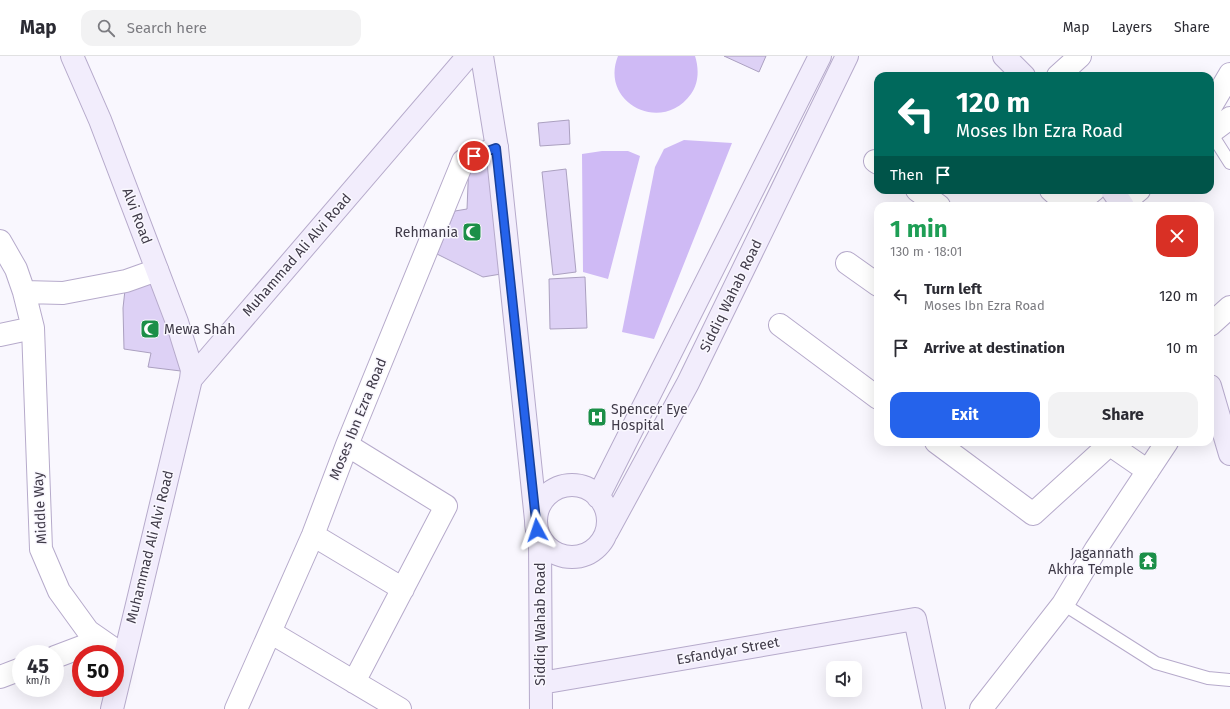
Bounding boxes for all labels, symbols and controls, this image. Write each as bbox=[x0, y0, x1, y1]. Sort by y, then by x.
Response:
search box bbox=[81, 10, 361, 46]
text: Map bbox=[20, 16, 57, 39]
icon: search bbox=[95, 17, 117, 39]
text: Search here bbox=[127, 19, 207, 37]
text: Map bbox=[1063, 19, 1089, 36]
text: Layers bbox=[1111, 19, 1152, 36]
text: Share bbox=[1174, 19, 1210, 36]
text: 120 m bbox=[956, 86, 1030, 119]
icon: left bbox=[890, 88, 942, 140]
text: Moses Ibn Ezra Road bbox=[956, 120, 1123, 142]
pin bbox=[457, 139, 491, 173]
icon: arrive bbox=[463, 145, 485, 167]
icon: arrive bbox=[932, 164, 954, 186]
text: Then bbox=[890, 166, 924, 184]
street label: Alvi Road bbox=[119, 185, 155, 247]
street label: Muhammad Ali Alvi Road bbox=[239, 190, 355, 320]
text: 1 min bbox=[890, 215, 948, 243]
button: close bbox=[1156, 215, 1198, 257]
mosque icon: Rehmania bbox=[461, 221, 483, 243]
place label: Rehmania bbox=[395, 224, 458, 241]
street label: Siddiq Wahab Road bbox=[696, 237, 766, 355]
text: 130 m · 18:01 bbox=[890, 244, 962, 259]
text: Turn left bbox=[924, 280, 982, 298]
icon: left bbox=[890, 285, 912, 307]
text: 120 m bbox=[1159, 287, 1198, 305]
text: Moses Ibn Ezra Road bbox=[924, 298, 1045, 313]
mosque icon: Mewa Shah bbox=[139, 318, 161, 340]
place label: Mewa Shah bbox=[164, 321, 235, 338]
icon: arrive bbox=[890, 337, 912, 359]
text: Arrive at destination bbox=[924, 339, 1065, 357]
text: 10 m bbox=[1166, 339, 1198, 357]
street label: Moses Ibn Ezra Road bbox=[326, 356, 390, 482]
button: Exit bbox=[890, 392, 1040, 438]
button: Share bbox=[1048, 392, 1198, 438]
place label: Spencer Eye Hospital bbox=[611, 401, 688, 434]
hospital icon: Spencer Eye Hospital bbox=[586, 406, 608, 428]
street label: Muhammad Ali Alvi Road bbox=[123, 469, 177, 625]
street label: Middle Way bbox=[30, 471, 50, 545]
position arrow bbox=[516, 509, 558, 551]
place label: Jagannath Akhra Temple bbox=[1048, 545, 1134, 578]
temple icon: Jagannath Akhra Temple bbox=[1137, 550, 1159, 572]
street label: Siddiq Wahab Road bbox=[532, 562, 549, 686]
street label: Esfandyar Street bbox=[675, 633, 782, 668]
speed limit sign: 50 bbox=[72, 645, 124, 697]
text: 45 bbox=[27, 654, 49, 678]
map controls bbox=[826, 661, 862, 697]
button: sound bbox=[826, 661, 862, 697]
text: km/h bbox=[26, 675, 50, 687]

